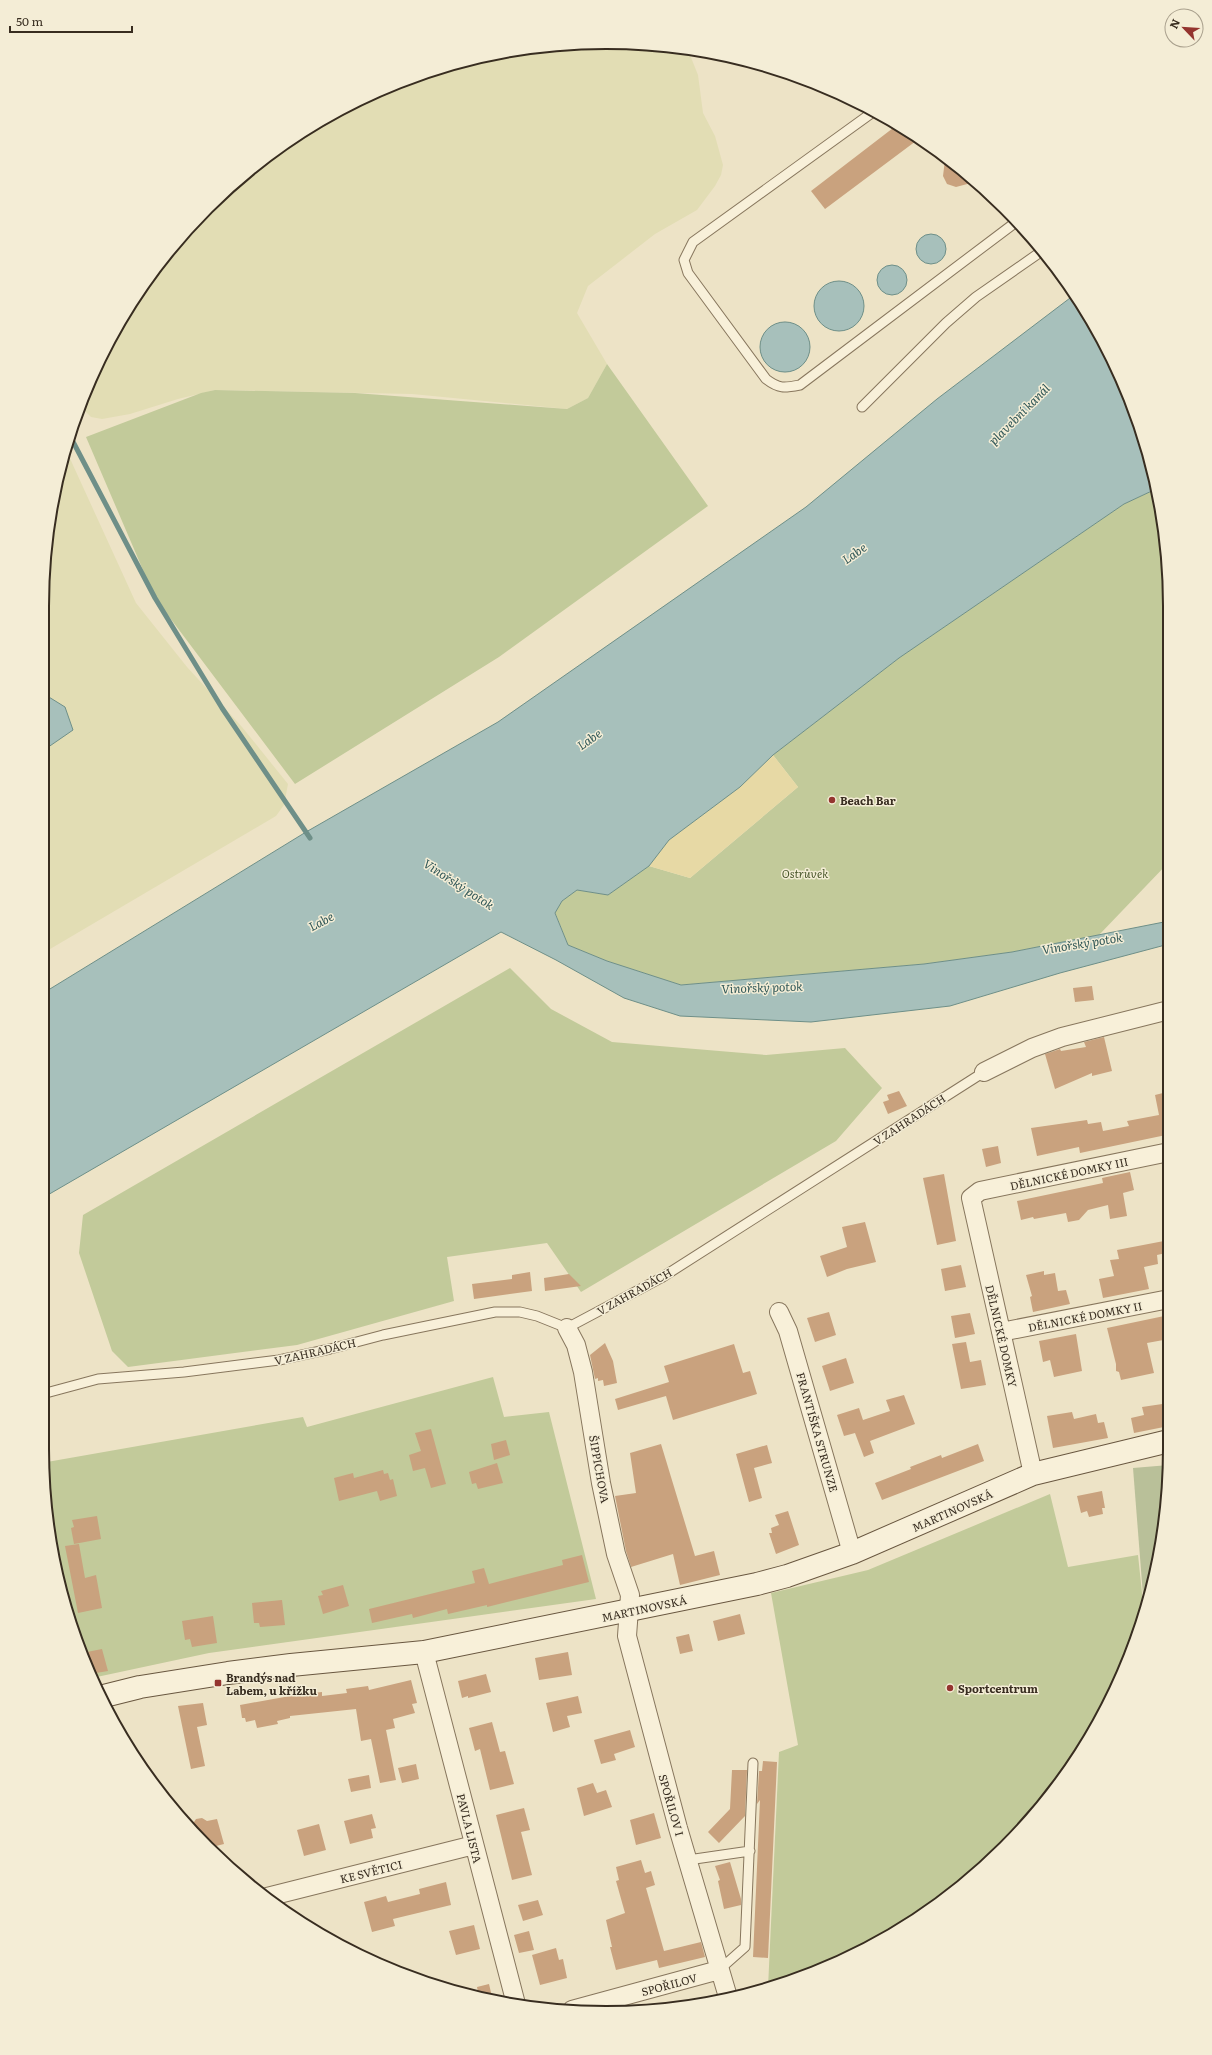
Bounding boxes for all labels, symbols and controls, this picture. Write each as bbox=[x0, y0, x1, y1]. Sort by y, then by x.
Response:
scale bar bbox=[10, 8, 132, 34]
north arrow bbox=[1164, 8, 1204, 48]
text: 50 m bbox=[16, 12, 43, 30]
text: N bbox=[1165, 16, 1183, 31]
water label: plavební kanál bbox=[984, 379, 1054, 449]
water label: Labe bbox=[838, 538, 870, 568]
water label: Labe bbox=[573, 724, 605, 754]
place label: Beach Bar bbox=[840, 792, 896, 808]
marker: Beach Bar bbox=[827, 795, 837, 805]
water label: Vinořský potok bbox=[420, 854, 498, 914]
park label: Ostrůvek bbox=[782, 865, 828, 881]
water label: Labe bbox=[305, 907, 337, 935]
water label: Vinořský potok bbox=[1040, 928, 1124, 958]
water label: Vinořský potok bbox=[721, 977, 803, 997]
street label: V ZAHRADÁCH bbox=[870, 1090, 948, 1148]
street label: DĚLNICKÉ DOMKY III bbox=[1008, 1153, 1130, 1193]
street label: V ZAHRADÁCH bbox=[594, 1264, 674, 1318]
street label: DĚLNICKÉ DOMKY bbox=[982, 1283, 1022, 1389]
street label: DĚLNICKÉ DOMKY II bbox=[1027, 1297, 1143, 1335]
street label: V ZAHRADÁCH bbox=[272, 1334, 358, 1368]
street label: FRANTIŠKA STRUNZE bbox=[793, 1370, 843, 1494]
street label: ŠIPPICHOVA bbox=[586, 1434, 614, 1504]
street label: MARTINOVSKÁ bbox=[909, 1485, 995, 1535]
street label: MARTINOVSKÁ bbox=[600, 1591, 688, 1625]
place label: Brandýs nad Labem, u křížku bbox=[226, 1669, 317, 1698]
marker: Brandýs nad Labem, u křížku bbox=[213, 1678, 223, 1688]
place label: Sportcentrum bbox=[958, 1680, 1038, 1696]
marker: Sportcentrum bbox=[945, 1683, 955, 1693]
street label: SPOŘILOV I bbox=[656, 1772, 688, 1838]
street label: PAVLA LISTA bbox=[454, 1792, 486, 1864]
street label: KE SVĚTICI bbox=[338, 1856, 404, 1886]
street label: SPOŘILOV bbox=[639, 1969, 699, 1999]

